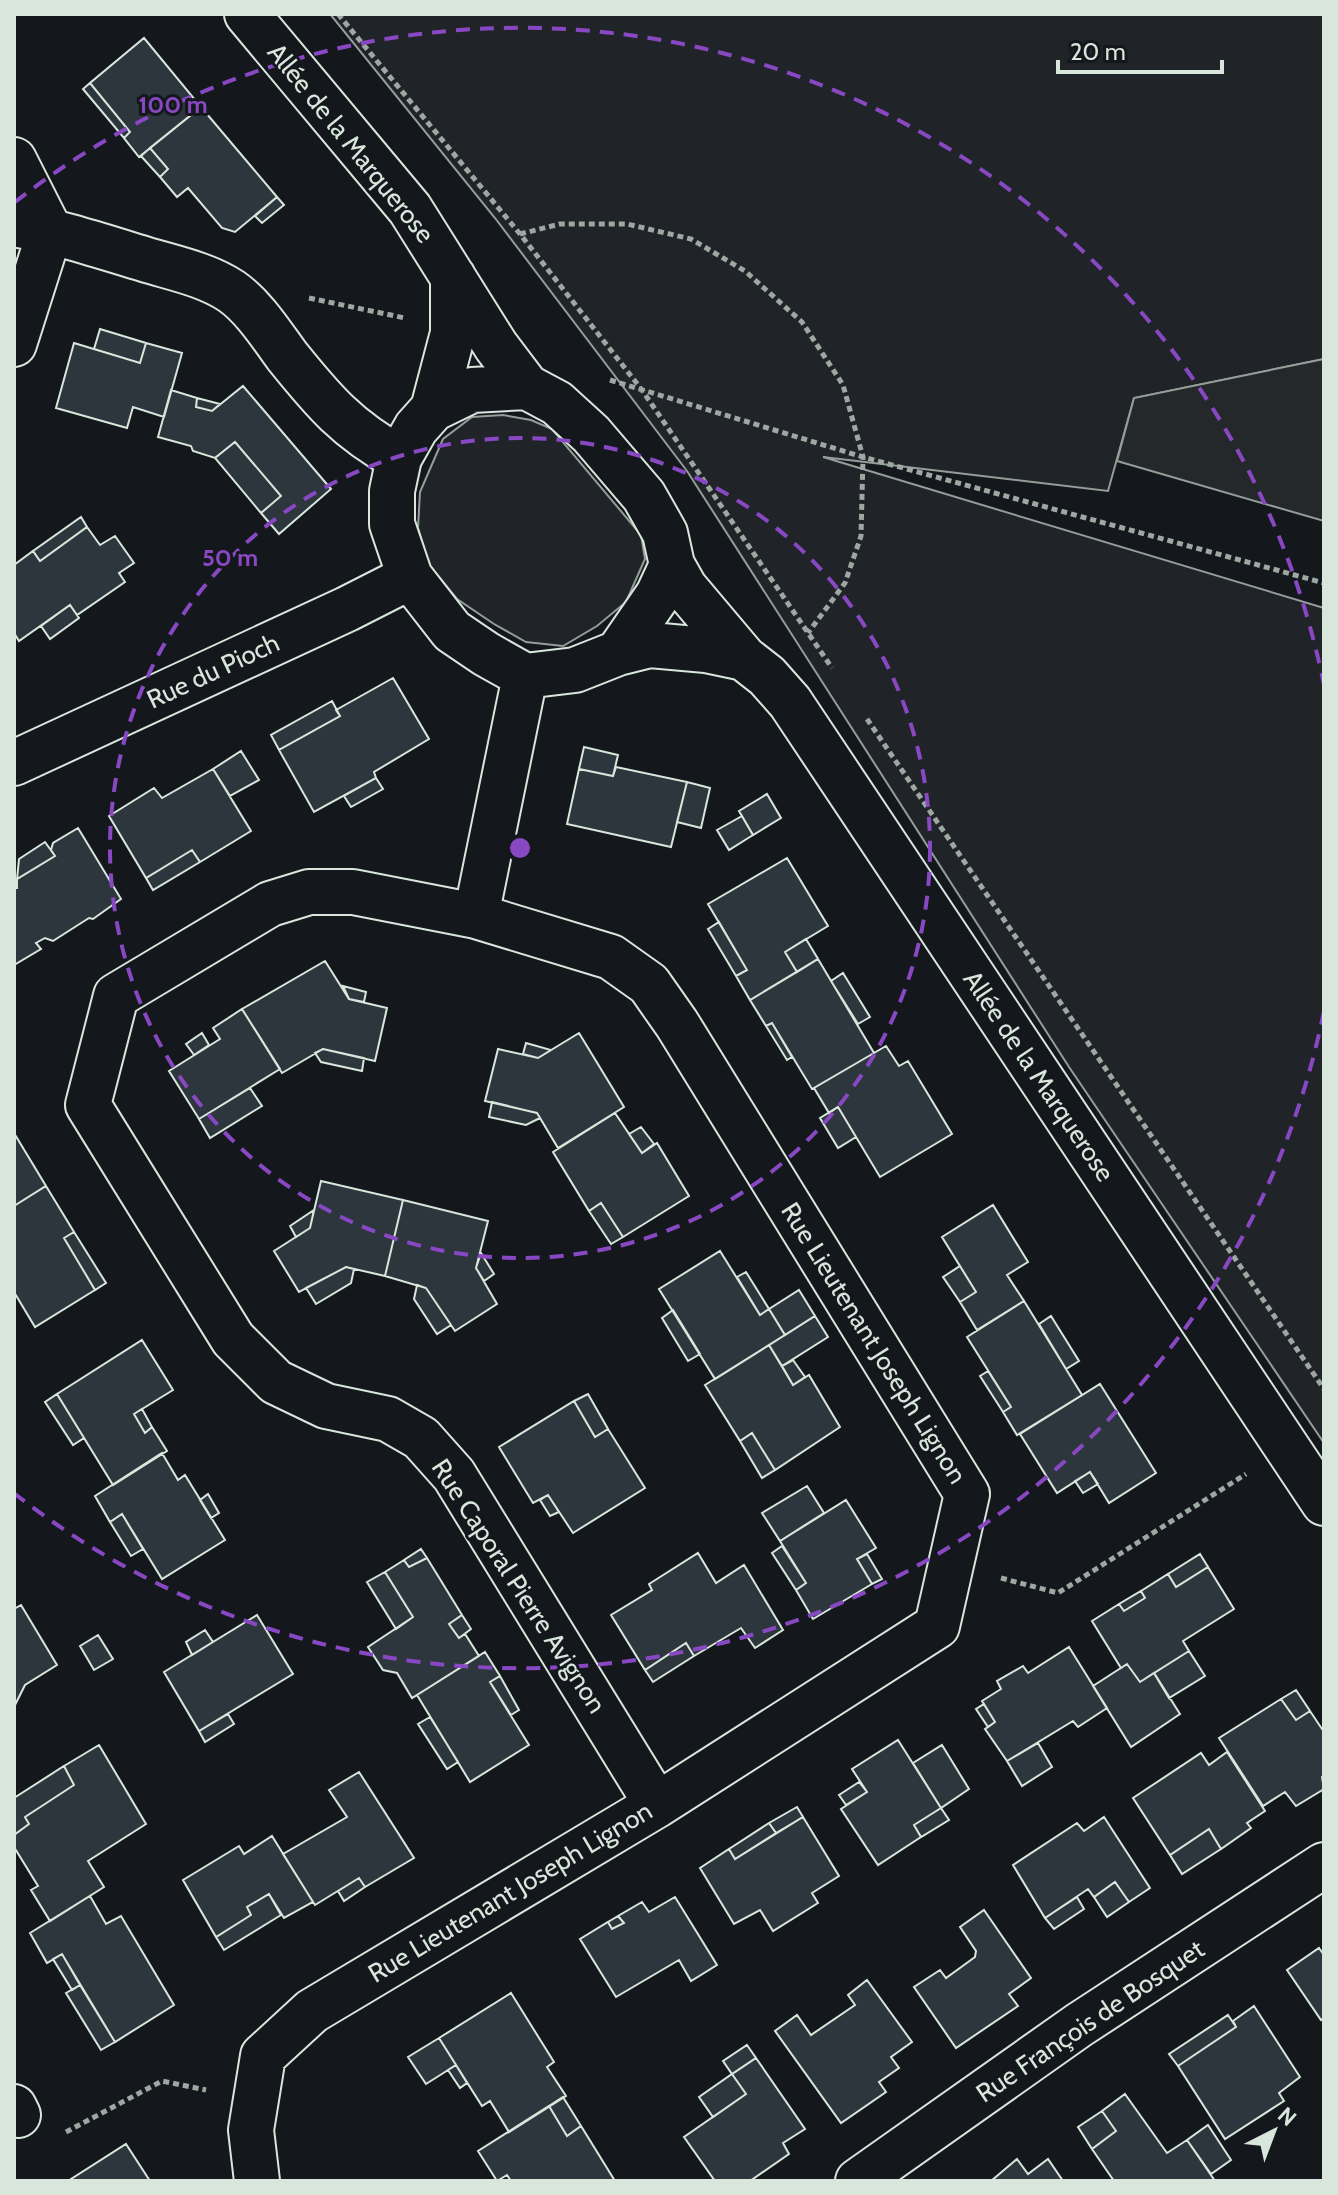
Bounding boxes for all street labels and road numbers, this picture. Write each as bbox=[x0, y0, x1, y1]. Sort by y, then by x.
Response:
street label: Allée de la Marquerose bbox=[261, 37, 441, 249]
street label: Rue du Pioch bbox=[142, 626, 284, 716]
street label: Allée de la Marquerose bbox=[957, 964, 1121, 1188]
street label: Rue Lieutenant Joseph Lignon bbox=[774, 1197, 974, 1489]
street label: Rue Caporal Pierre Avignon bbox=[425, 1453, 613, 1719]
street label: Rue Lieutenant Joseph Lignon bbox=[362, 1794, 658, 1990]
street label: Rue François de Bosquet bbox=[970, 1933, 1210, 2109]

